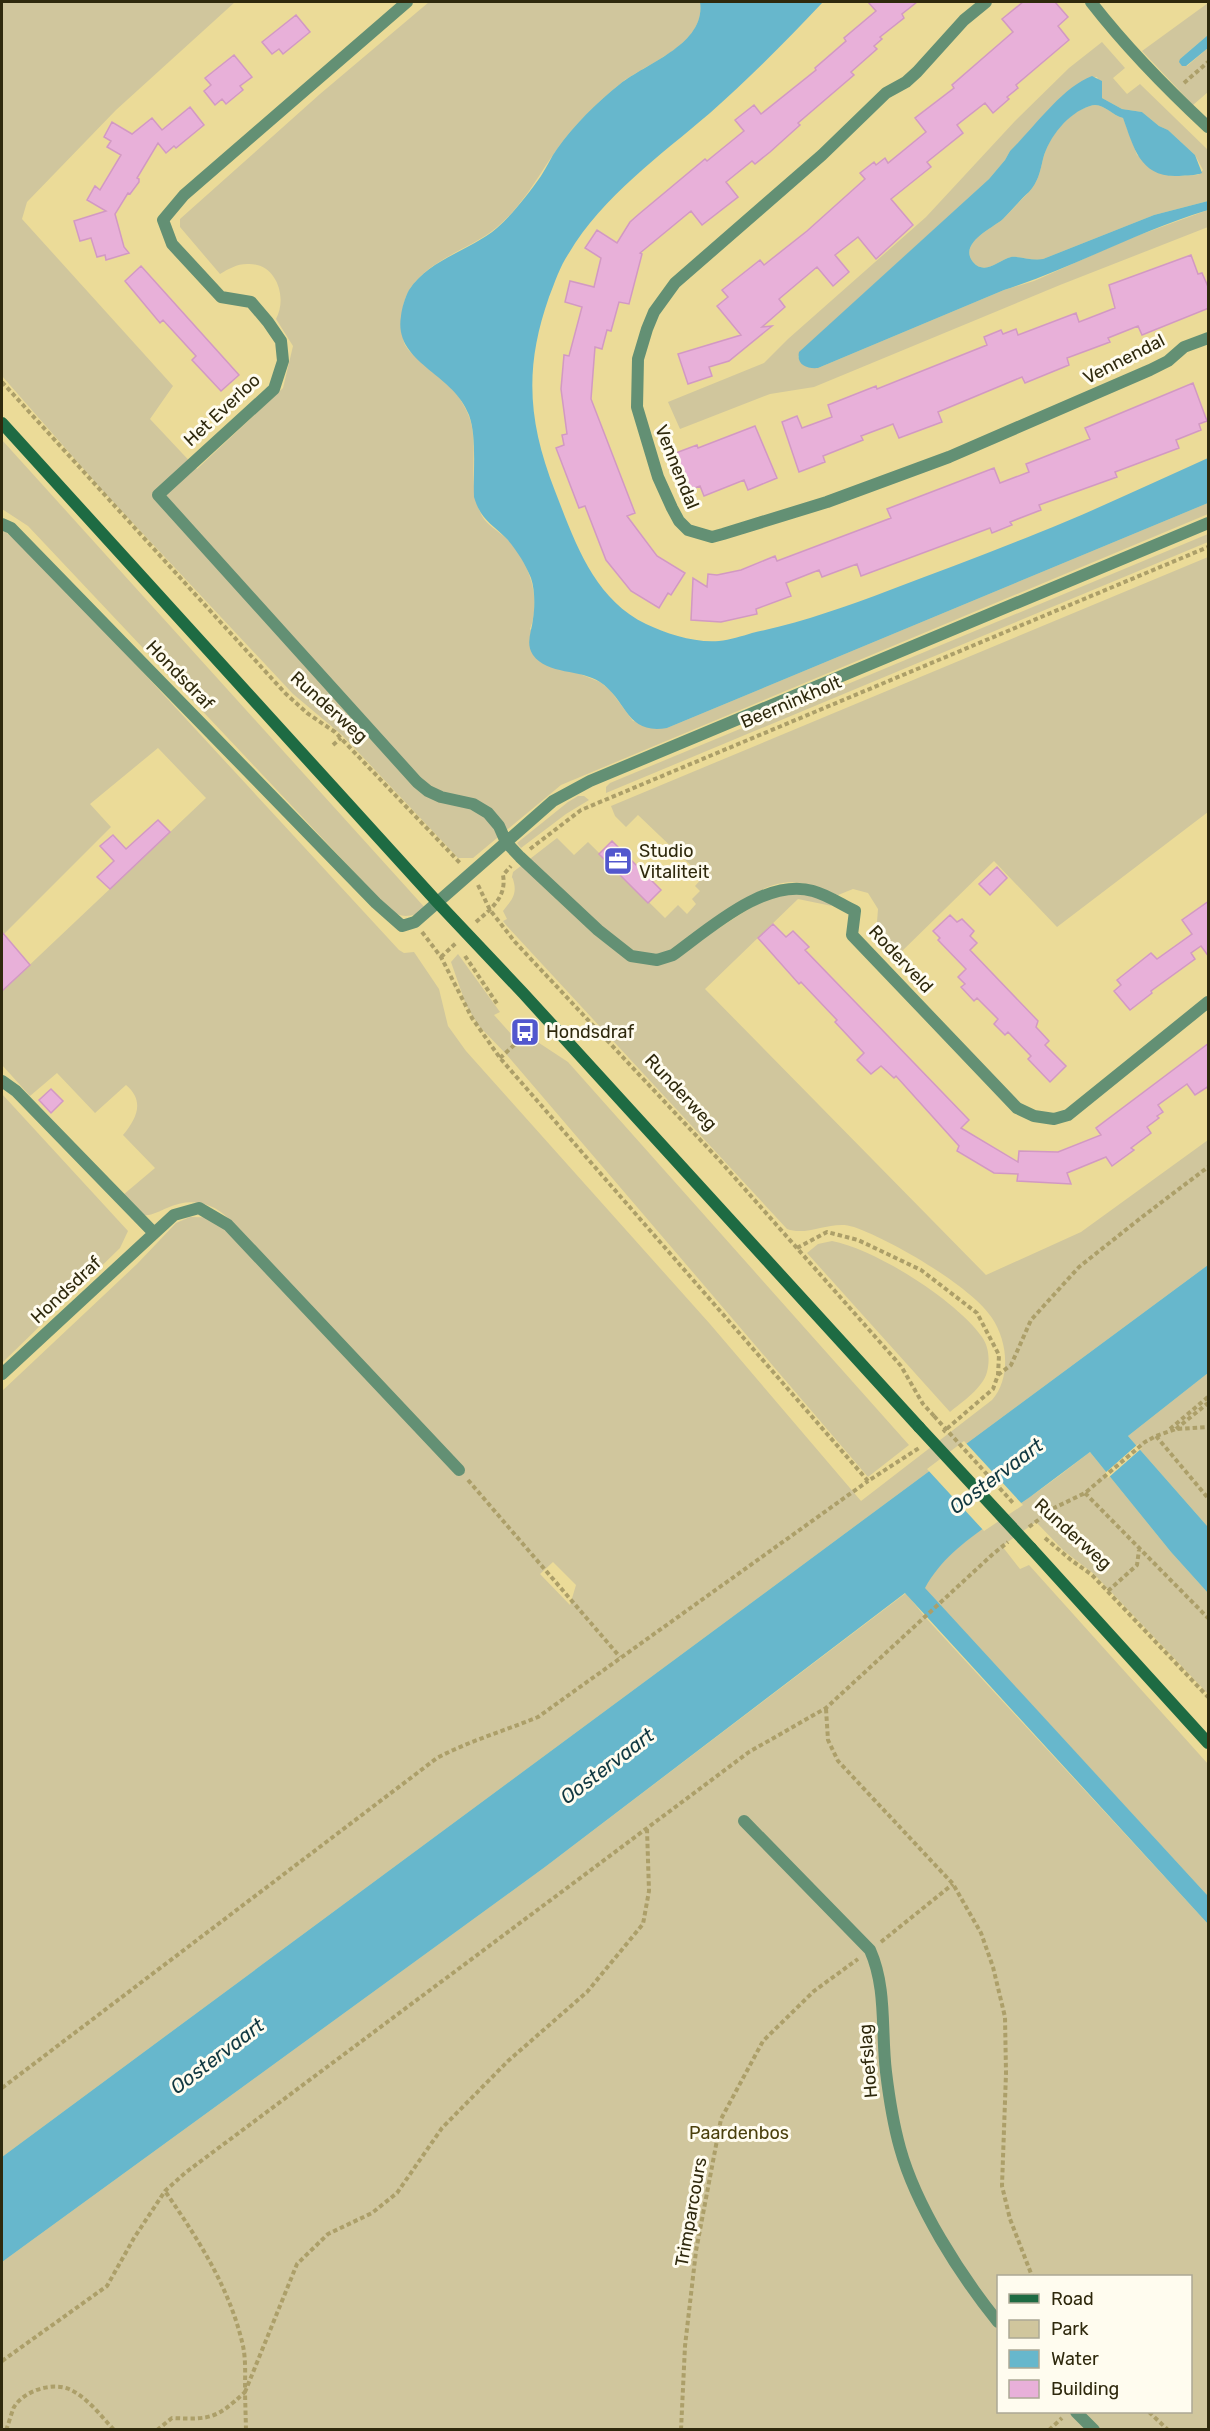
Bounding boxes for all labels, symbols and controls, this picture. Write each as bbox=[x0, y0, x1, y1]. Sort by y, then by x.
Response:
street label: Vennendal bbox=[1079, 329, 1169, 389]
street label: Het Everloo bbox=[179, 369, 265, 451]
street label: Vennendal bbox=[650, 422, 704, 512]
street label: Hondsdraf bbox=[141, 636, 219, 714]
street label: Runderweg bbox=[286, 667, 372, 747]
street label: Beerninkholt bbox=[737, 671, 845, 733]
place label: Studio Vitaliteit bbox=[639, 840, 709, 883]
office icon: Studio Vitaliteit bbox=[602, 845, 634, 877]
street label: Roderveld bbox=[864, 921, 938, 997]
bus stop icon: Hondsdraf bbox=[509, 1016, 541, 1048]
place label: Hondsdraf bbox=[546, 1021, 634, 1043]
street label: Runderweg bbox=[640, 1049, 722, 1135]
street label: Hondsdraf bbox=[26, 1252, 106, 1328]
water label: Oostervaart bbox=[944, 1433, 1048, 1519]
street label: Runderweg bbox=[1030, 1494, 1116, 1574]
water label: Oostervaart bbox=[555, 1723, 659, 1809]
water label: Oostervaart bbox=[165, 2013, 269, 2099]
street label: Hoefslag bbox=[854, 2023, 882, 2099]
park label: Paardenbos bbox=[689, 2122, 789, 2144]
street label: Trimparcours bbox=[671, 2156, 711, 2268]
legend bbox=[997, 2275, 1192, 2413]
text: Road bbox=[1051, 2288, 1094, 2310]
text: Park bbox=[1051, 2318, 1089, 2340]
text: Water bbox=[1051, 2348, 1099, 2370]
text: Building bbox=[1051, 2378, 1119, 2400]

